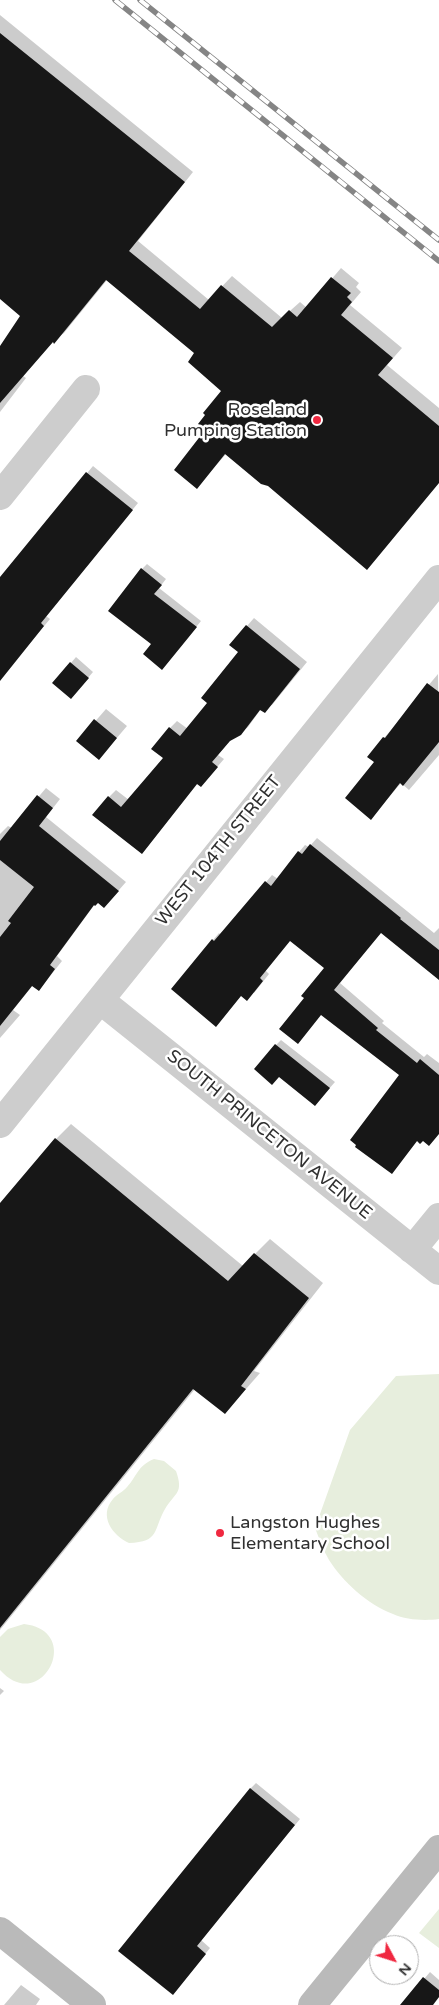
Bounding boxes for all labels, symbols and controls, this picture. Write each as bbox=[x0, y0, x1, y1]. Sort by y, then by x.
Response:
place label: Roseland Pumping Station bbox=[164, 399, 307, 442]
marker: Roseland Pumping Station bbox=[311, 414, 323, 426]
street label: WEST 104TH STREET bbox=[152, 772, 286, 930]
street label: SOUTH PRINCETON AVENUE bbox=[162, 1046, 376, 1224]
place label: Langston Hughes Elementary School bbox=[230, 1512, 390, 1555]
marker: Langston Hughes Elementary School bbox=[214, 1527, 226, 1539]
north arrow bbox=[369, 1935, 419, 1985]
text: N bbox=[395, 1960, 415, 1979]

